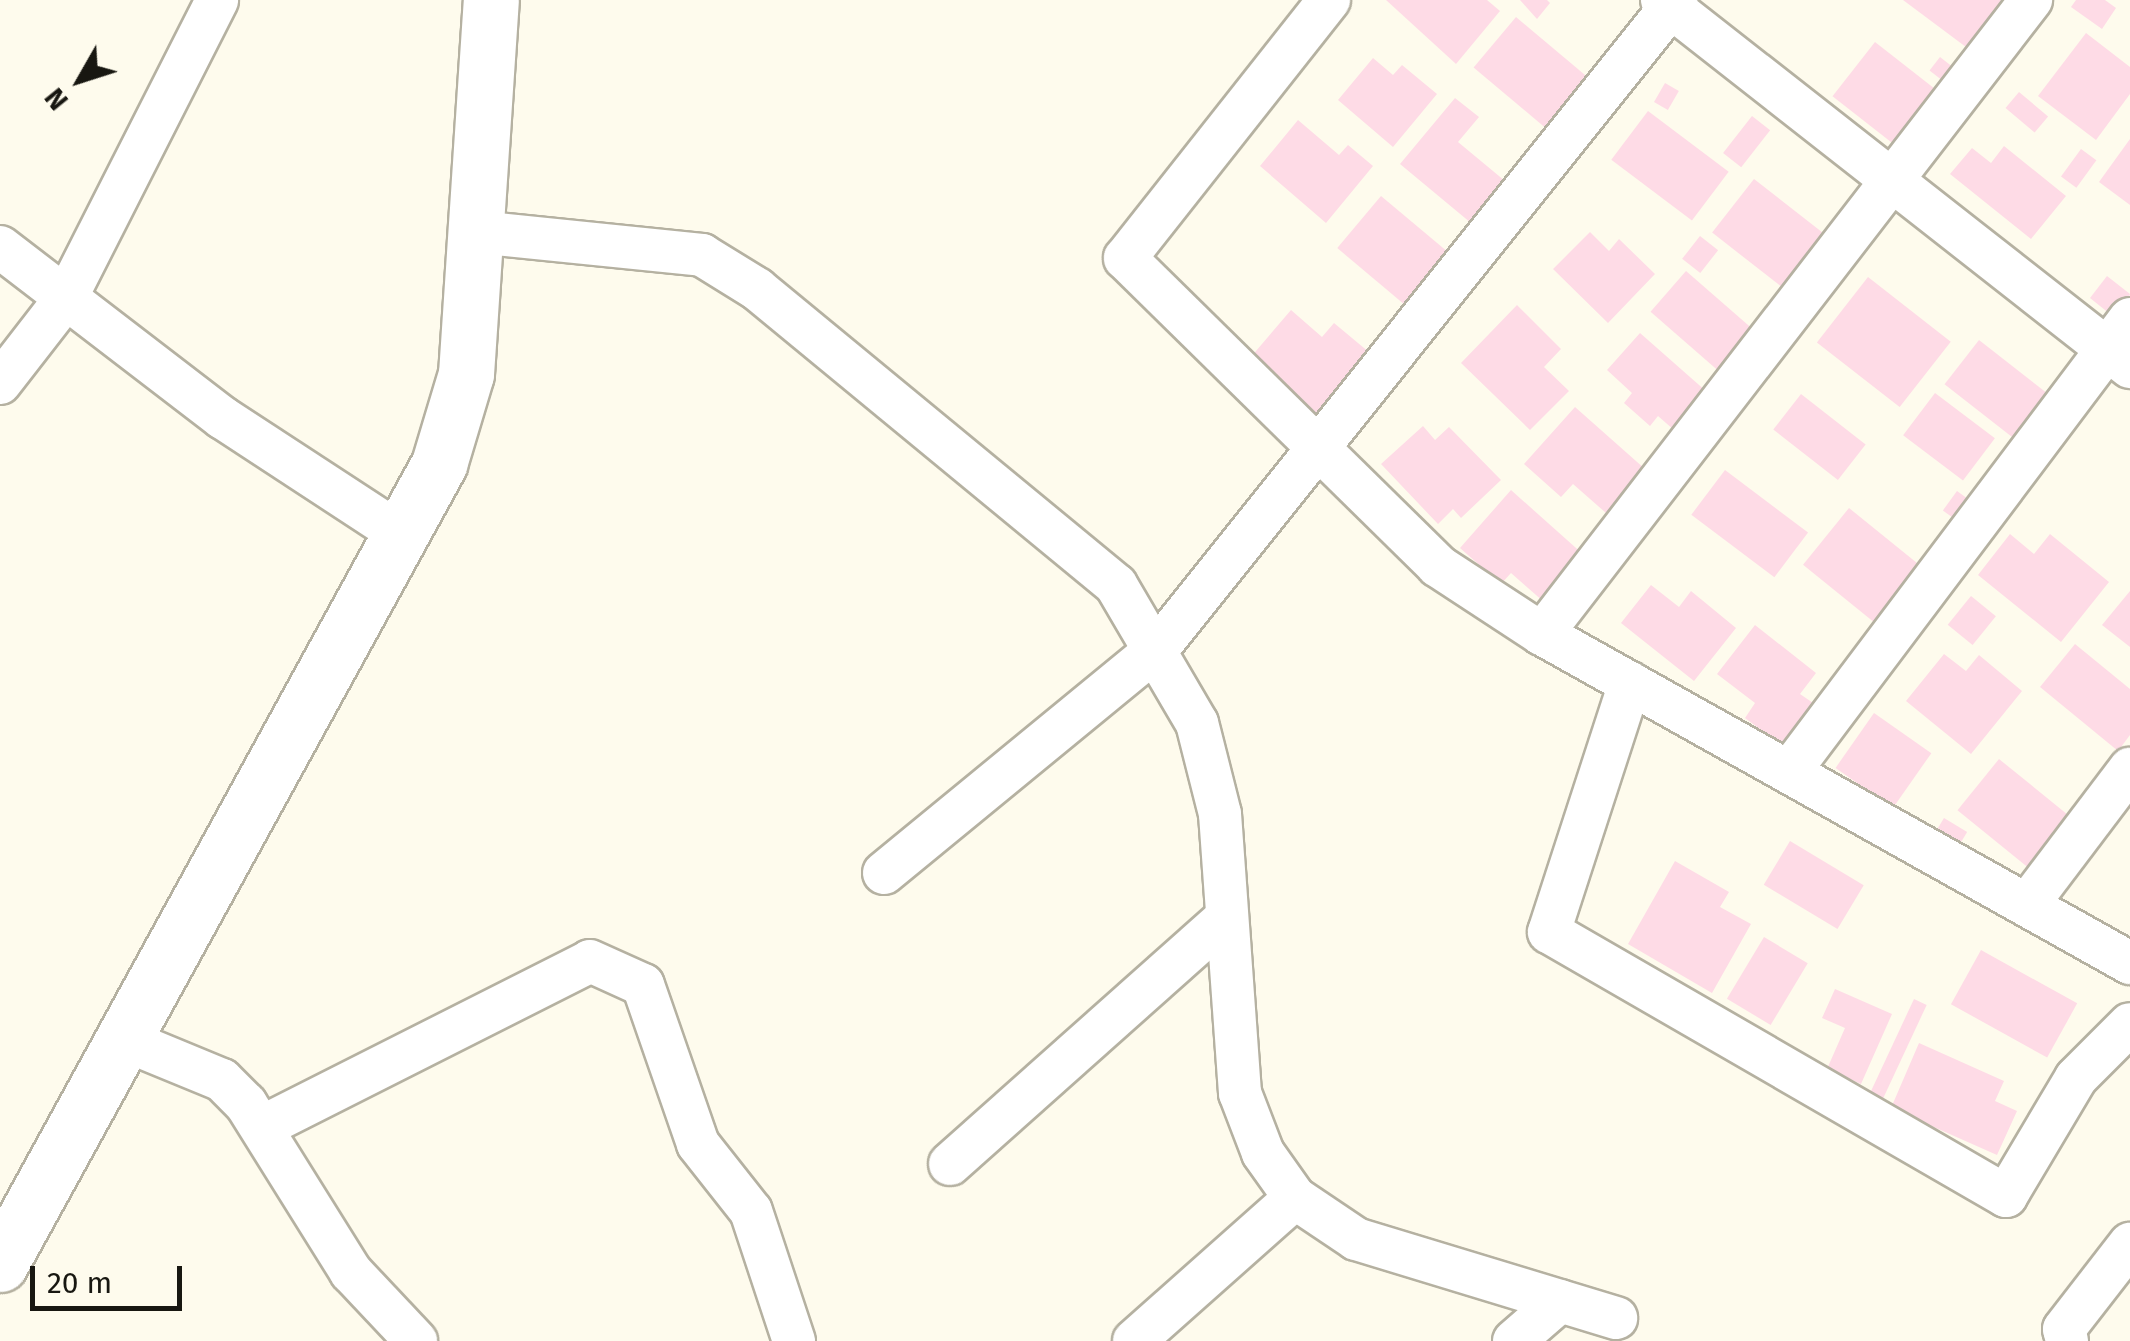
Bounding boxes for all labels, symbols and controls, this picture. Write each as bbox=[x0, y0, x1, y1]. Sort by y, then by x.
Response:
north arrow bbox=[30, 30, 130, 130]
text: N bbox=[38, 82, 75, 117]
scale bar bbox=[35, 1246, 188, 1308]
text: 20 m bbox=[47, 1265, 112, 1301]

